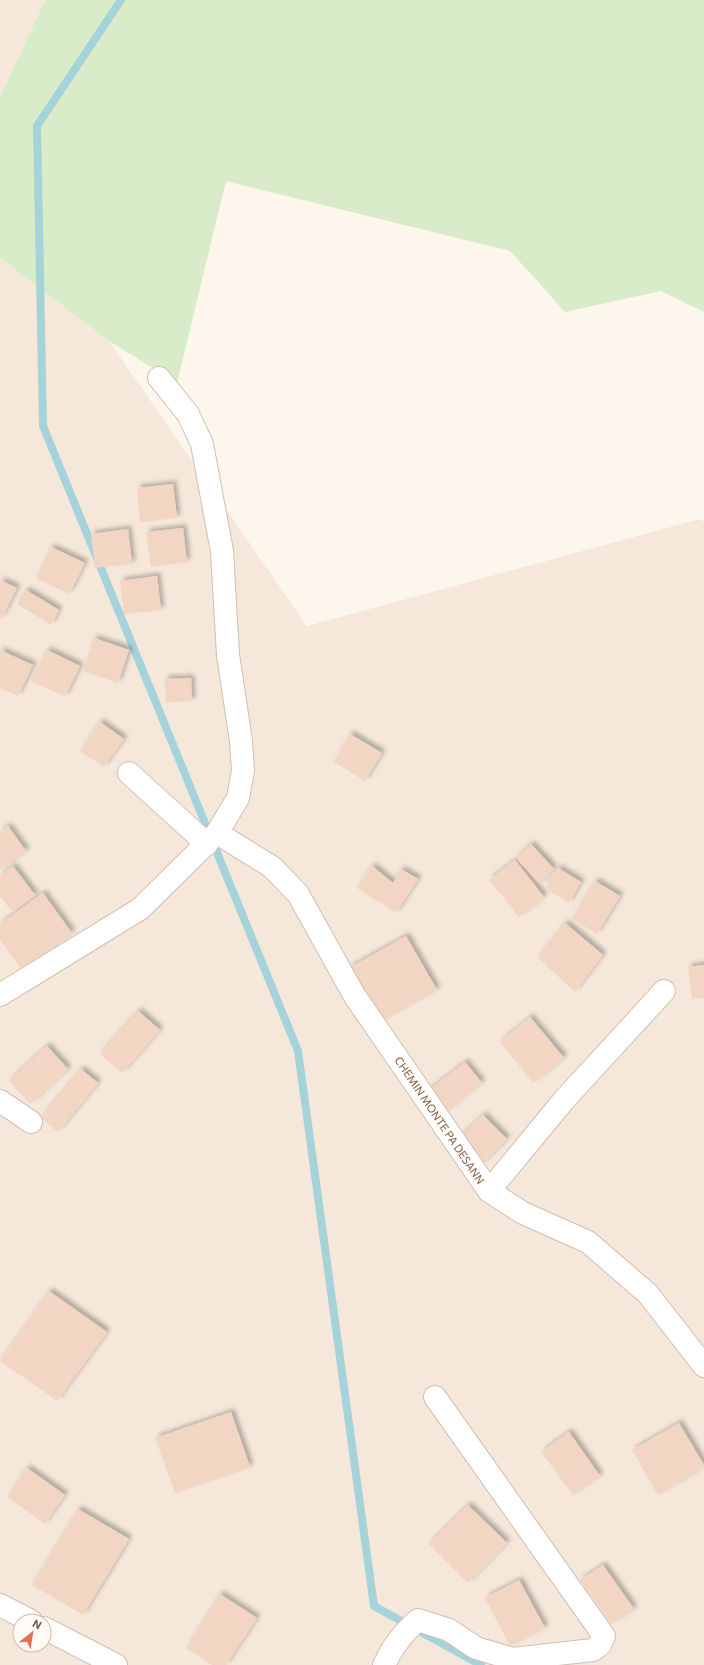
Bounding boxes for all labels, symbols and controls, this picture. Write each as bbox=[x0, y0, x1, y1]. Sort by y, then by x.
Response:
street label: CHEMIN MONTE PA DESANN bbox=[392, 1054, 488, 1186]
north arrow bbox=[12, 1613, 52, 1653]
text: N bbox=[30, 1616, 44, 1632]

